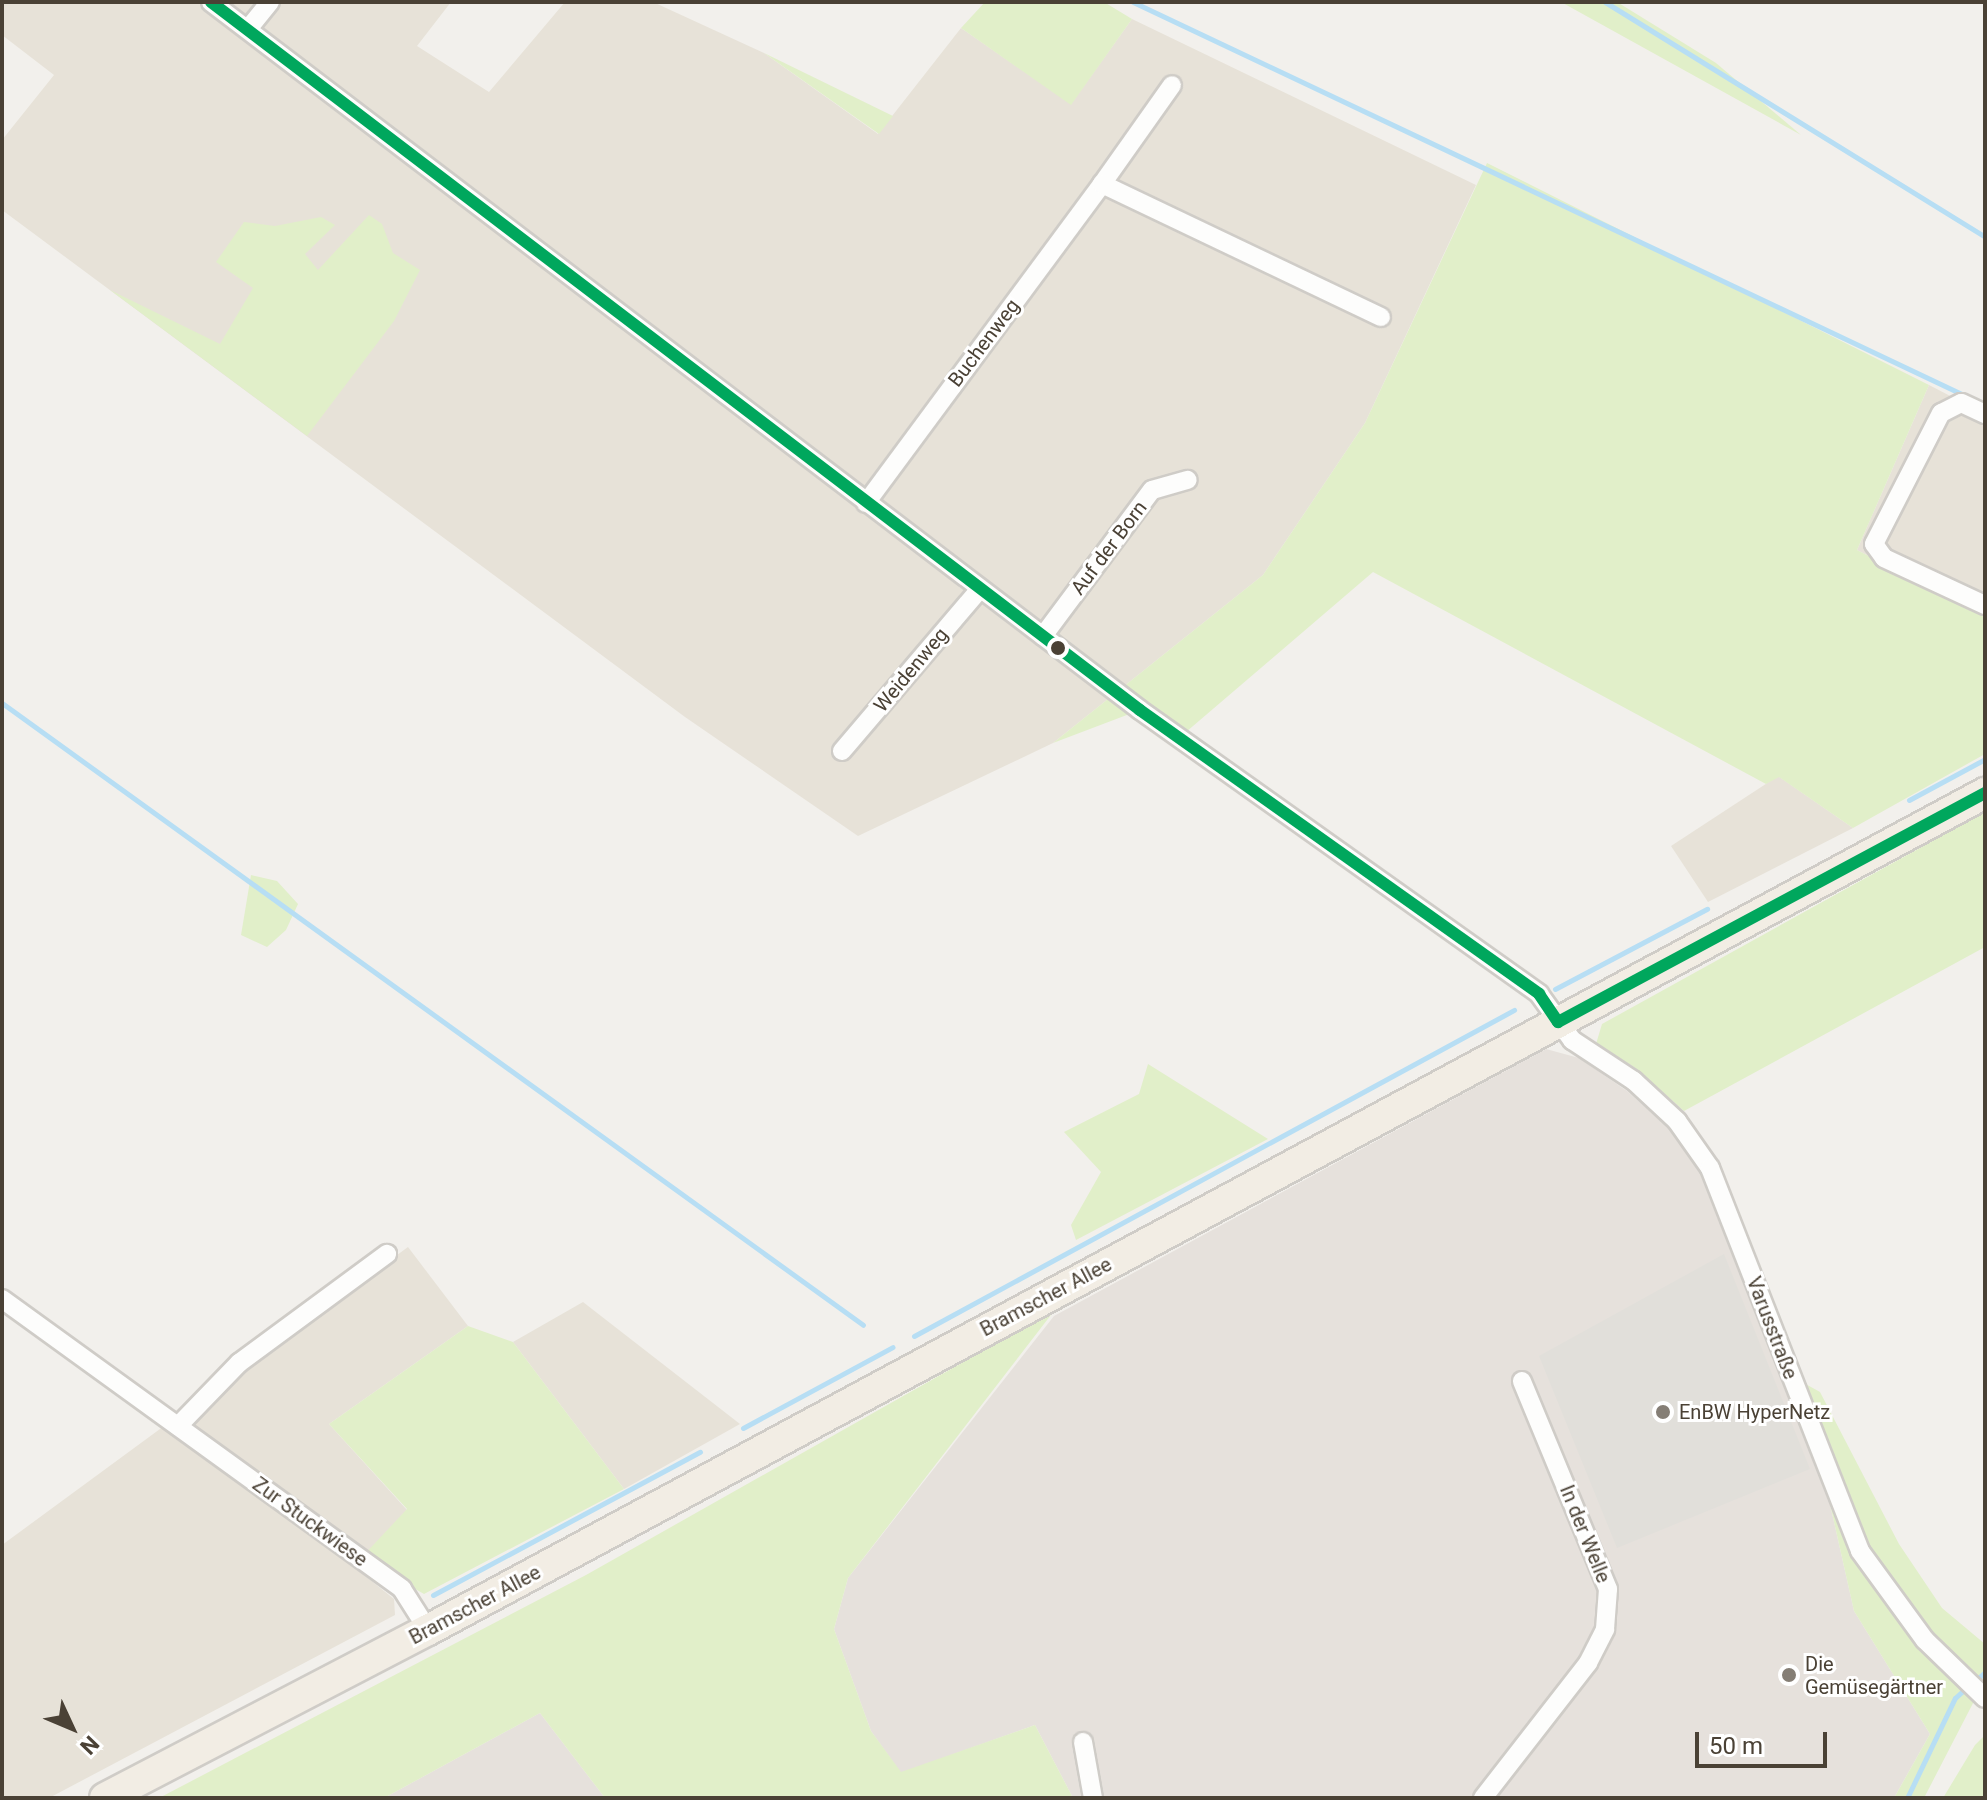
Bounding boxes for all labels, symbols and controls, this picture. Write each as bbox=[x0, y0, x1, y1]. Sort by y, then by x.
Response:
street label: Buchenweg bbox=[943, 294, 1025, 392]
street label: Auf der Born bbox=[1066, 496, 1152, 600]
street label: Weidenweg bbox=[869, 623, 953, 717]
unlabelled marker bbox=[1050, 640, 1066, 656]
street label: Bramscher Allee bbox=[976, 1252, 1116, 1342]
street label: Varusstraße bbox=[1741, 1273, 1803, 1383]
place label: EnBW HyperNetz bbox=[1679, 1400, 1830, 1424]
marker: EnBW HyperNetz bbox=[1654, 1403, 1672, 1421]
street label: Zur Stuckwiese bbox=[248, 1472, 372, 1572]
street label: In der Welle bbox=[1554, 1482, 1616, 1586]
street label: Bramscher Allee bbox=[405, 1560, 545, 1650]
place label: Die Gemüsegärtner bbox=[1805, 1652, 1943, 1699]
marker: Die Gemüsegärtner bbox=[1780, 1666, 1798, 1684]
north arrow bbox=[32, 1688, 112, 1768]
scale bar bbox=[1699, 1716, 1831, 1766]
text: N bbox=[75, 1731, 104, 1759]
text: 50 m bbox=[1709, 1732, 1763, 1760]

